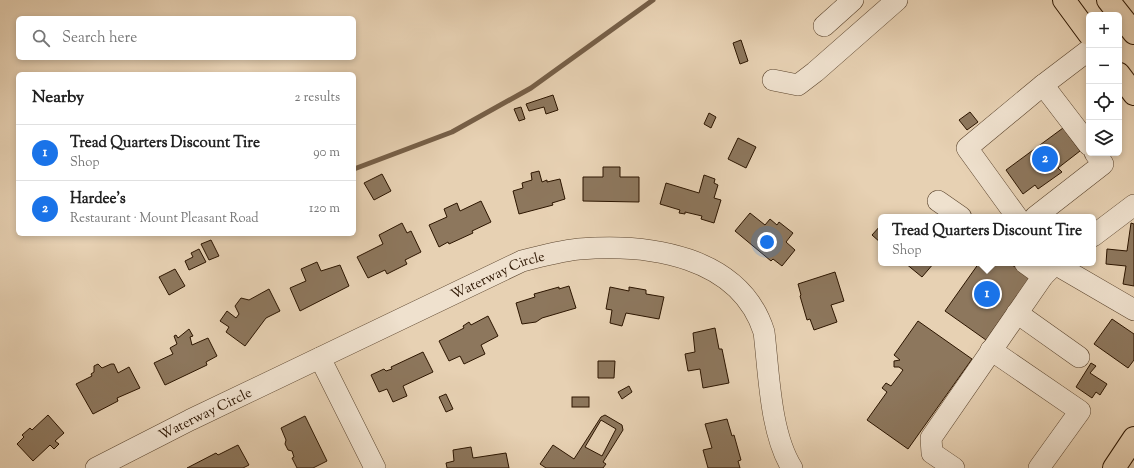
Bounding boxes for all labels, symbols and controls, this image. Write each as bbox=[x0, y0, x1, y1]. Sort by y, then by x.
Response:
map controls bbox=[1086, 12, 1122, 156]
button: + bbox=[1086, 12, 1122, 48]
search box bbox=[16, 16, 356, 60]
icon: search bbox=[30, 27, 52, 49]
text: Search here bbox=[62, 28, 137, 49]
button: − bbox=[1086, 48, 1122, 84]
button: locate bbox=[1086, 84, 1122, 120]
text: Nearby bbox=[32, 86, 84, 110]
text: 2 results bbox=[295, 89, 340, 107]
button: layers bbox=[1086, 120, 1122, 156]
text: Tread Quarters Discount Tire bbox=[70, 133, 260, 154]
text: 1 bbox=[43, 144, 47, 162]
text: 90 m bbox=[313, 144, 340, 162]
pin: 2 bbox=[1032, 144, 1058, 174]
text: Shop bbox=[70, 154, 99, 172]
text: Hardee's bbox=[70, 189, 126, 210]
text: 2 bbox=[42, 200, 48, 218]
text: 120 m bbox=[309, 200, 340, 218]
text: Restaurant · Mount Pleasant Road bbox=[70, 210, 259, 228]
popup bbox=[878, 214, 1096, 266]
text: Tread Quarters Discount Tire bbox=[892, 221, 1082, 242]
your location bbox=[757, 232, 777, 252]
text: Shop bbox=[892, 242, 921, 260]
street label: Waterway Circle bbox=[448, 248, 547, 306]
pin: 1 bbox=[974, 279, 1000, 309]
street label: Waterway Circle bbox=[156, 384, 256, 446]

